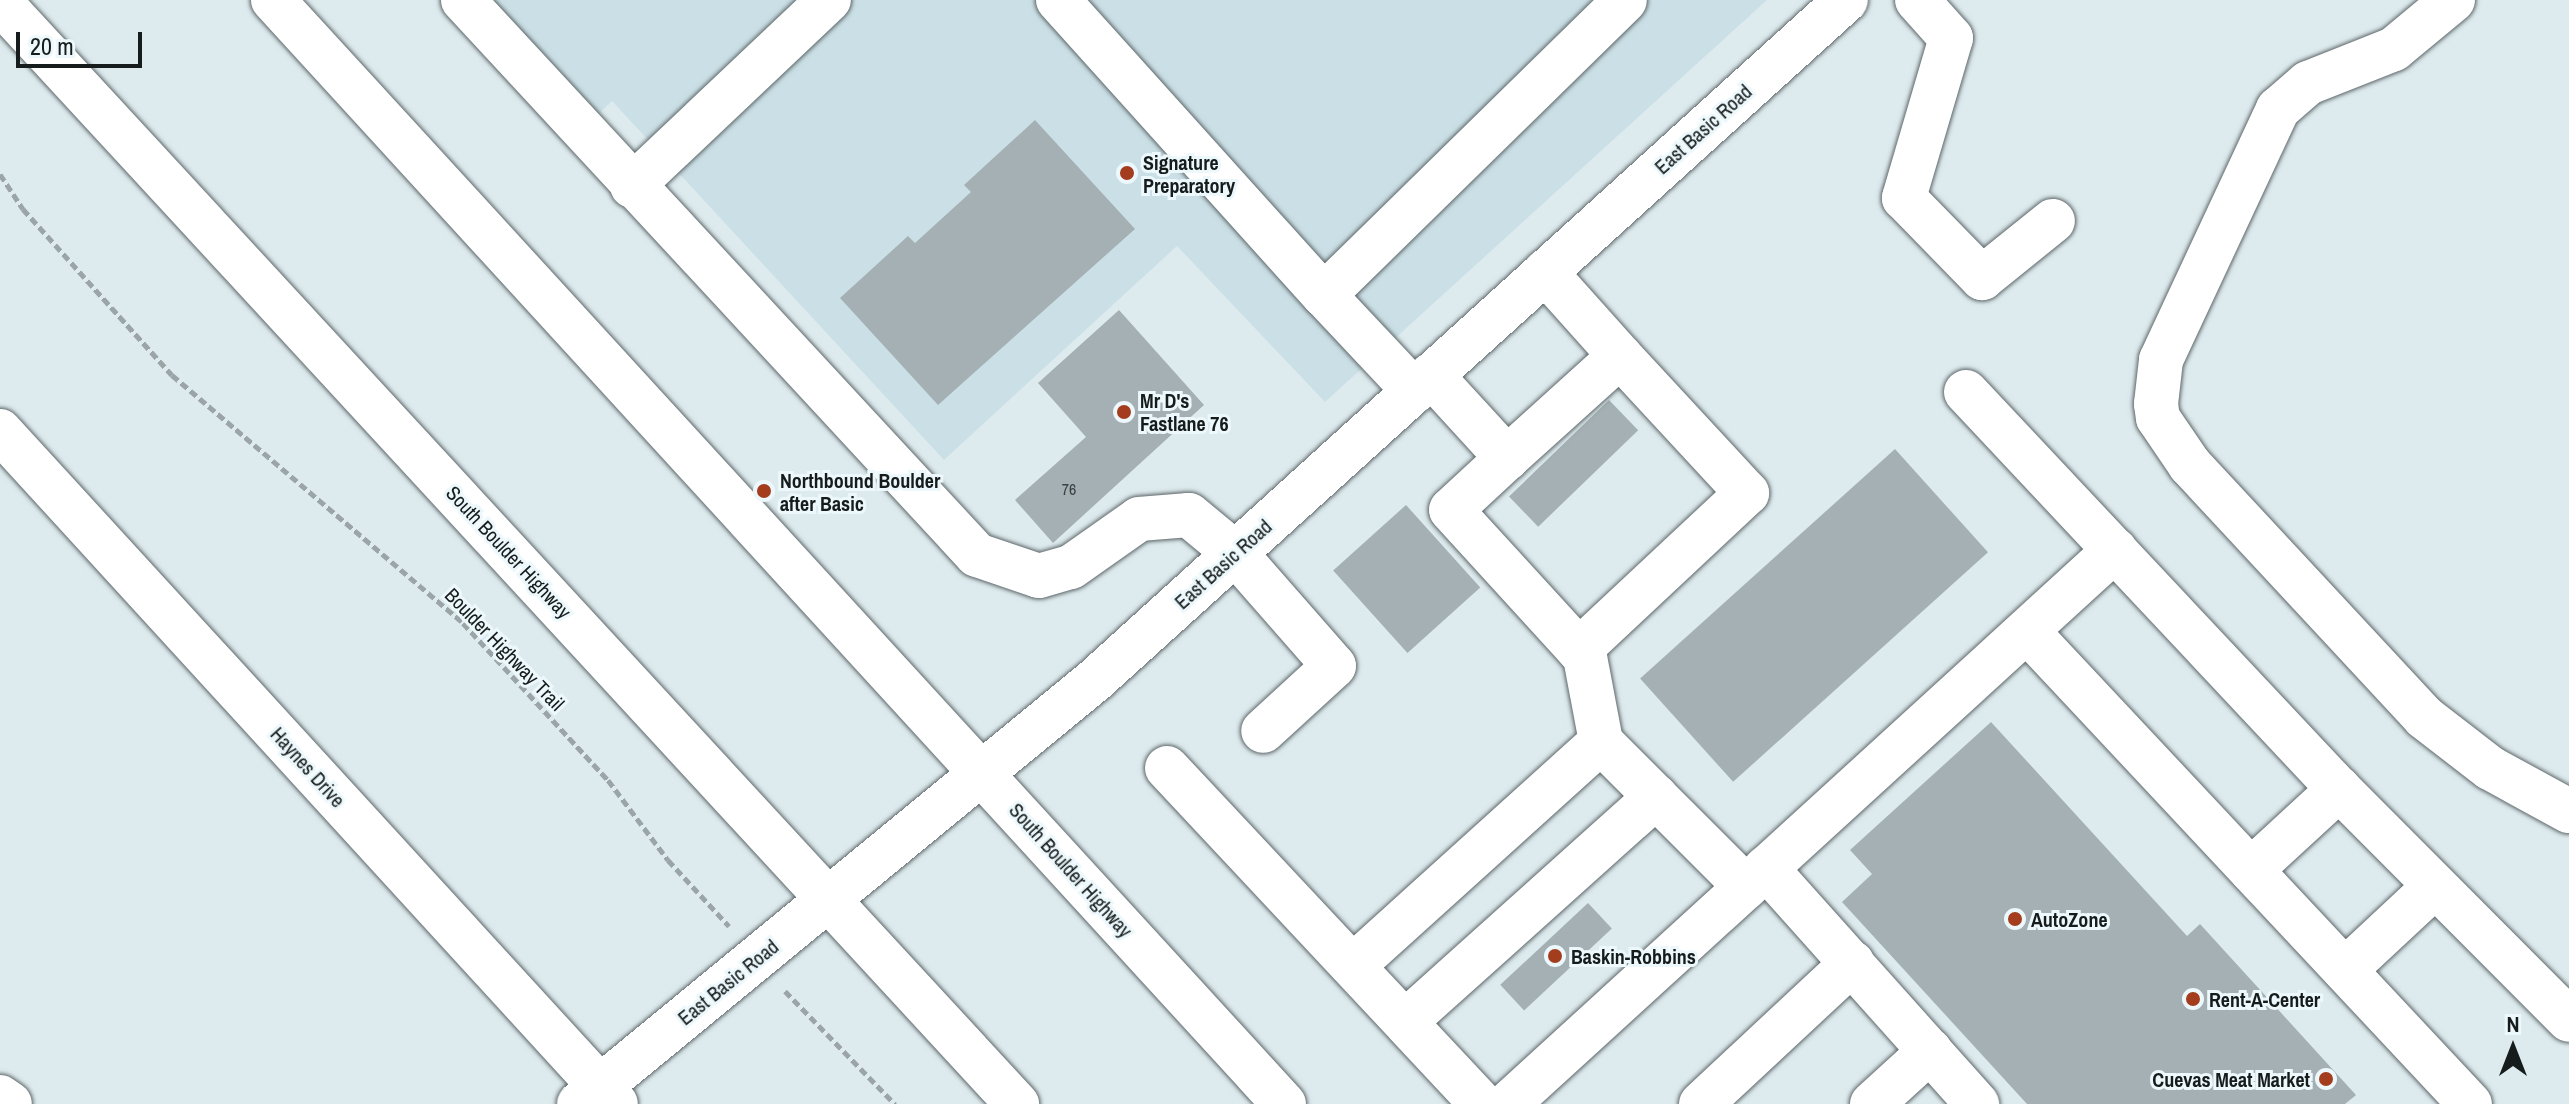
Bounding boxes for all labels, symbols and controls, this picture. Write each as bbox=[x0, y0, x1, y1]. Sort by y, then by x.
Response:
scale bar bbox=[20, 16, 146, 66]
text: 20 m bbox=[30, 30, 74, 62]
street label: East Basic Road bbox=[1650, 79, 1756, 179]
place label: Signature Preparatory bbox=[1143, 150, 1235, 197]
marker: Signature Preparatory bbox=[1118, 164, 1136, 182]
place label: Mr D's Fastlane 76 bbox=[1140, 388, 1229, 435]
marker: Mr D's Fastlane 76 bbox=[1115, 403, 1133, 421]
place label: Northbound Boulder after Basic bbox=[780, 468, 940, 515]
house number: 76 bbox=[1062, 479, 1076, 499]
street label: South Boulder Highway bbox=[441, 481, 577, 623]
marker: Northbound Boulder after Basic bbox=[755, 482, 773, 500]
street label: East Basic Road bbox=[1170, 514, 1276, 614]
street label: Boulder Highway Trail bbox=[440, 583, 570, 715]
street label: Haynes Drive bbox=[266, 722, 350, 812]
street label: South Boulder Highway bbox=[1004, 798, 1138, 942]
place label: AutoZone bbox=[2031, 907, 2108, 931]
marker: AutoZone bbox=[2006, 910, 2024, 928]
street label: East Basic Road bbox=[673, 934, 783, 1030]
place label: Baskin-Robbins bbox=[1571, 944, 1696, 968]
marker: Baskin-Robbins bbox=[1546, 947, 1564, 965]
place label: Rent-A-Center bbox=[2209, 987, 2320, 1011]
marker: Rent-A-Center bbox=[2184, 990, 2202, 1008]
north arrow bbox=[2473, 1008, 2553, 1088]
text: N bbox=[2506, 1009, 2520, 1039]
place label: Cuevas Meat Market bbox=[2152, 1067, 2310, 1091]
marker: Cuevas Meat Market bbox=[2317, 1070, 2335, 1088]

